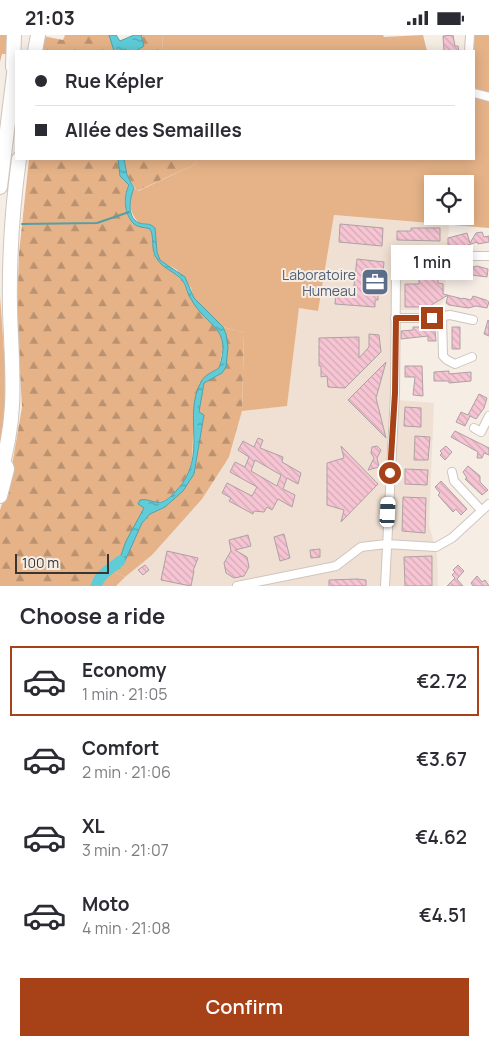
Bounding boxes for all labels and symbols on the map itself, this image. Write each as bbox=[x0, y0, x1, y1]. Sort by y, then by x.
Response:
callout: 1 min bbox=[391, 245, 473, 281]
place label: Laboratoire Humeau bbox=[282, 265, 356, 300]
office icon: Laboratoire Humeau bbox=[360, 267, 390, 297]
route end bbox=[421, 307, 443, 329]
route start bbox=[379, 462, 401, 484]
car bbox=[379, 497, 396, 527]
scale bar bbox=[15, 551, 109, 574]

